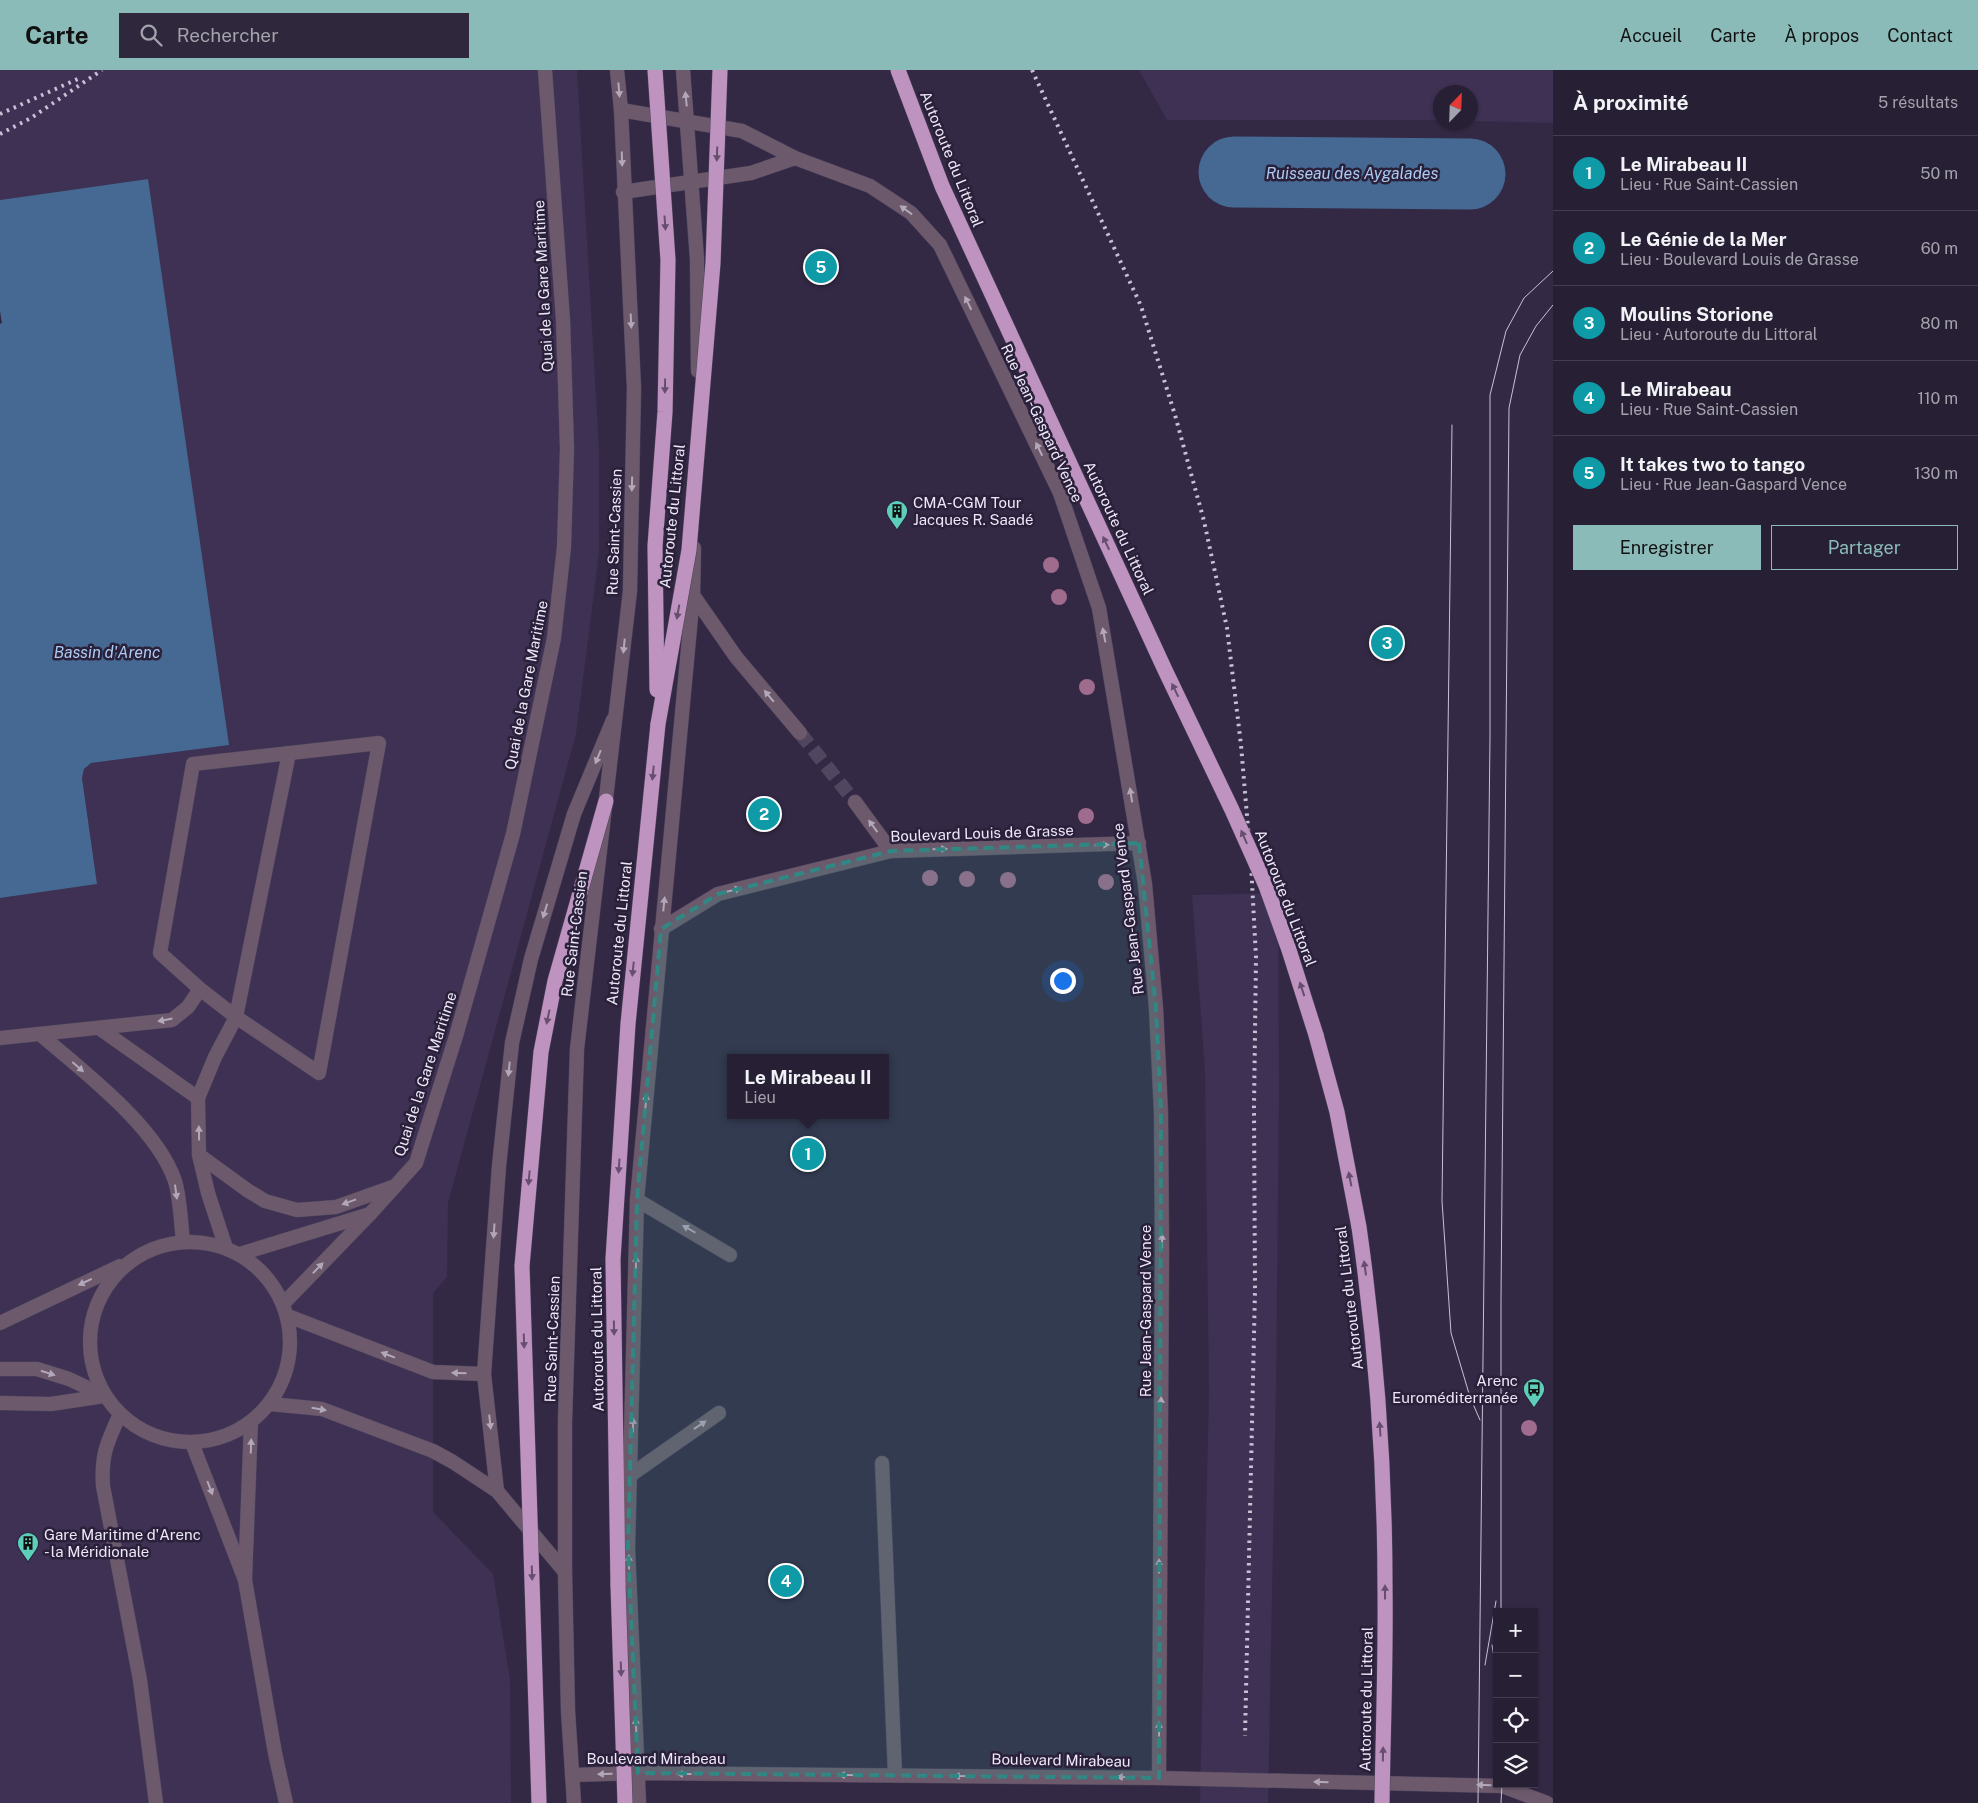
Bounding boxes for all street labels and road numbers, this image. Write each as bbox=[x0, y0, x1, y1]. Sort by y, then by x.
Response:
street label: Autoroute du Littoral bbox=[917, 89, 987, 229]
street label: Quai de la Gare Maritime bbox=[530, 200, 556, 372]
street label: Rue Jean-Gaspard Vence bbox=[998, 341, 1086, 505]
street label: Autoroute du Littoral bbox=[656, 443, 688, 589]
street label: Autoroute du Littoral bbox=[1081, 459, 1157, 597]
street label: Rue Saint-Cassien bbox=[603, 468, 625, 596]
street label: Quai de la Gare Maritime bbox=[501, 599, 551, 771]
street label: Boulevard Louis de Grasse bbox=[890, 821, 1074, 845]
street label: Rue Jean-Gaspard Vence bbox=[1109, 822, 1147, 996]
street label: Autoroute du Littoral bbox=[1252, 827, 1320, 969]
street label: Autoroute du Littoral bbox=[603, 860, 635, 1006]
street label: Rue Saint-Cassien bbox=[558, 870, 590, 998]
street label: Quai de la Gare Maritime bbox=[390, 990, 460, 1158]
street label: Rue Jean-Gaspard Vence bbox=[1137, 1225, 1154, 1397]
street label: Autoroute du Littoral bbox=[1332, 1225, 1366, 1371]
street label: Autoroute du Littoral bbox=[587, 1266, 607, 1412]
street label: Rue Saint-Cassien bbox=[541, 1275, 563, 1403]
street label: Autoroute du Littoral bbox=[1356, 1626, 1376, 1772]
street label: Boulevard Mirabeau bbox=[586, 1750, 726, 1767]
street label: Boulevard Mirabeau bbox=[991, 1750, 1131, 1770]

